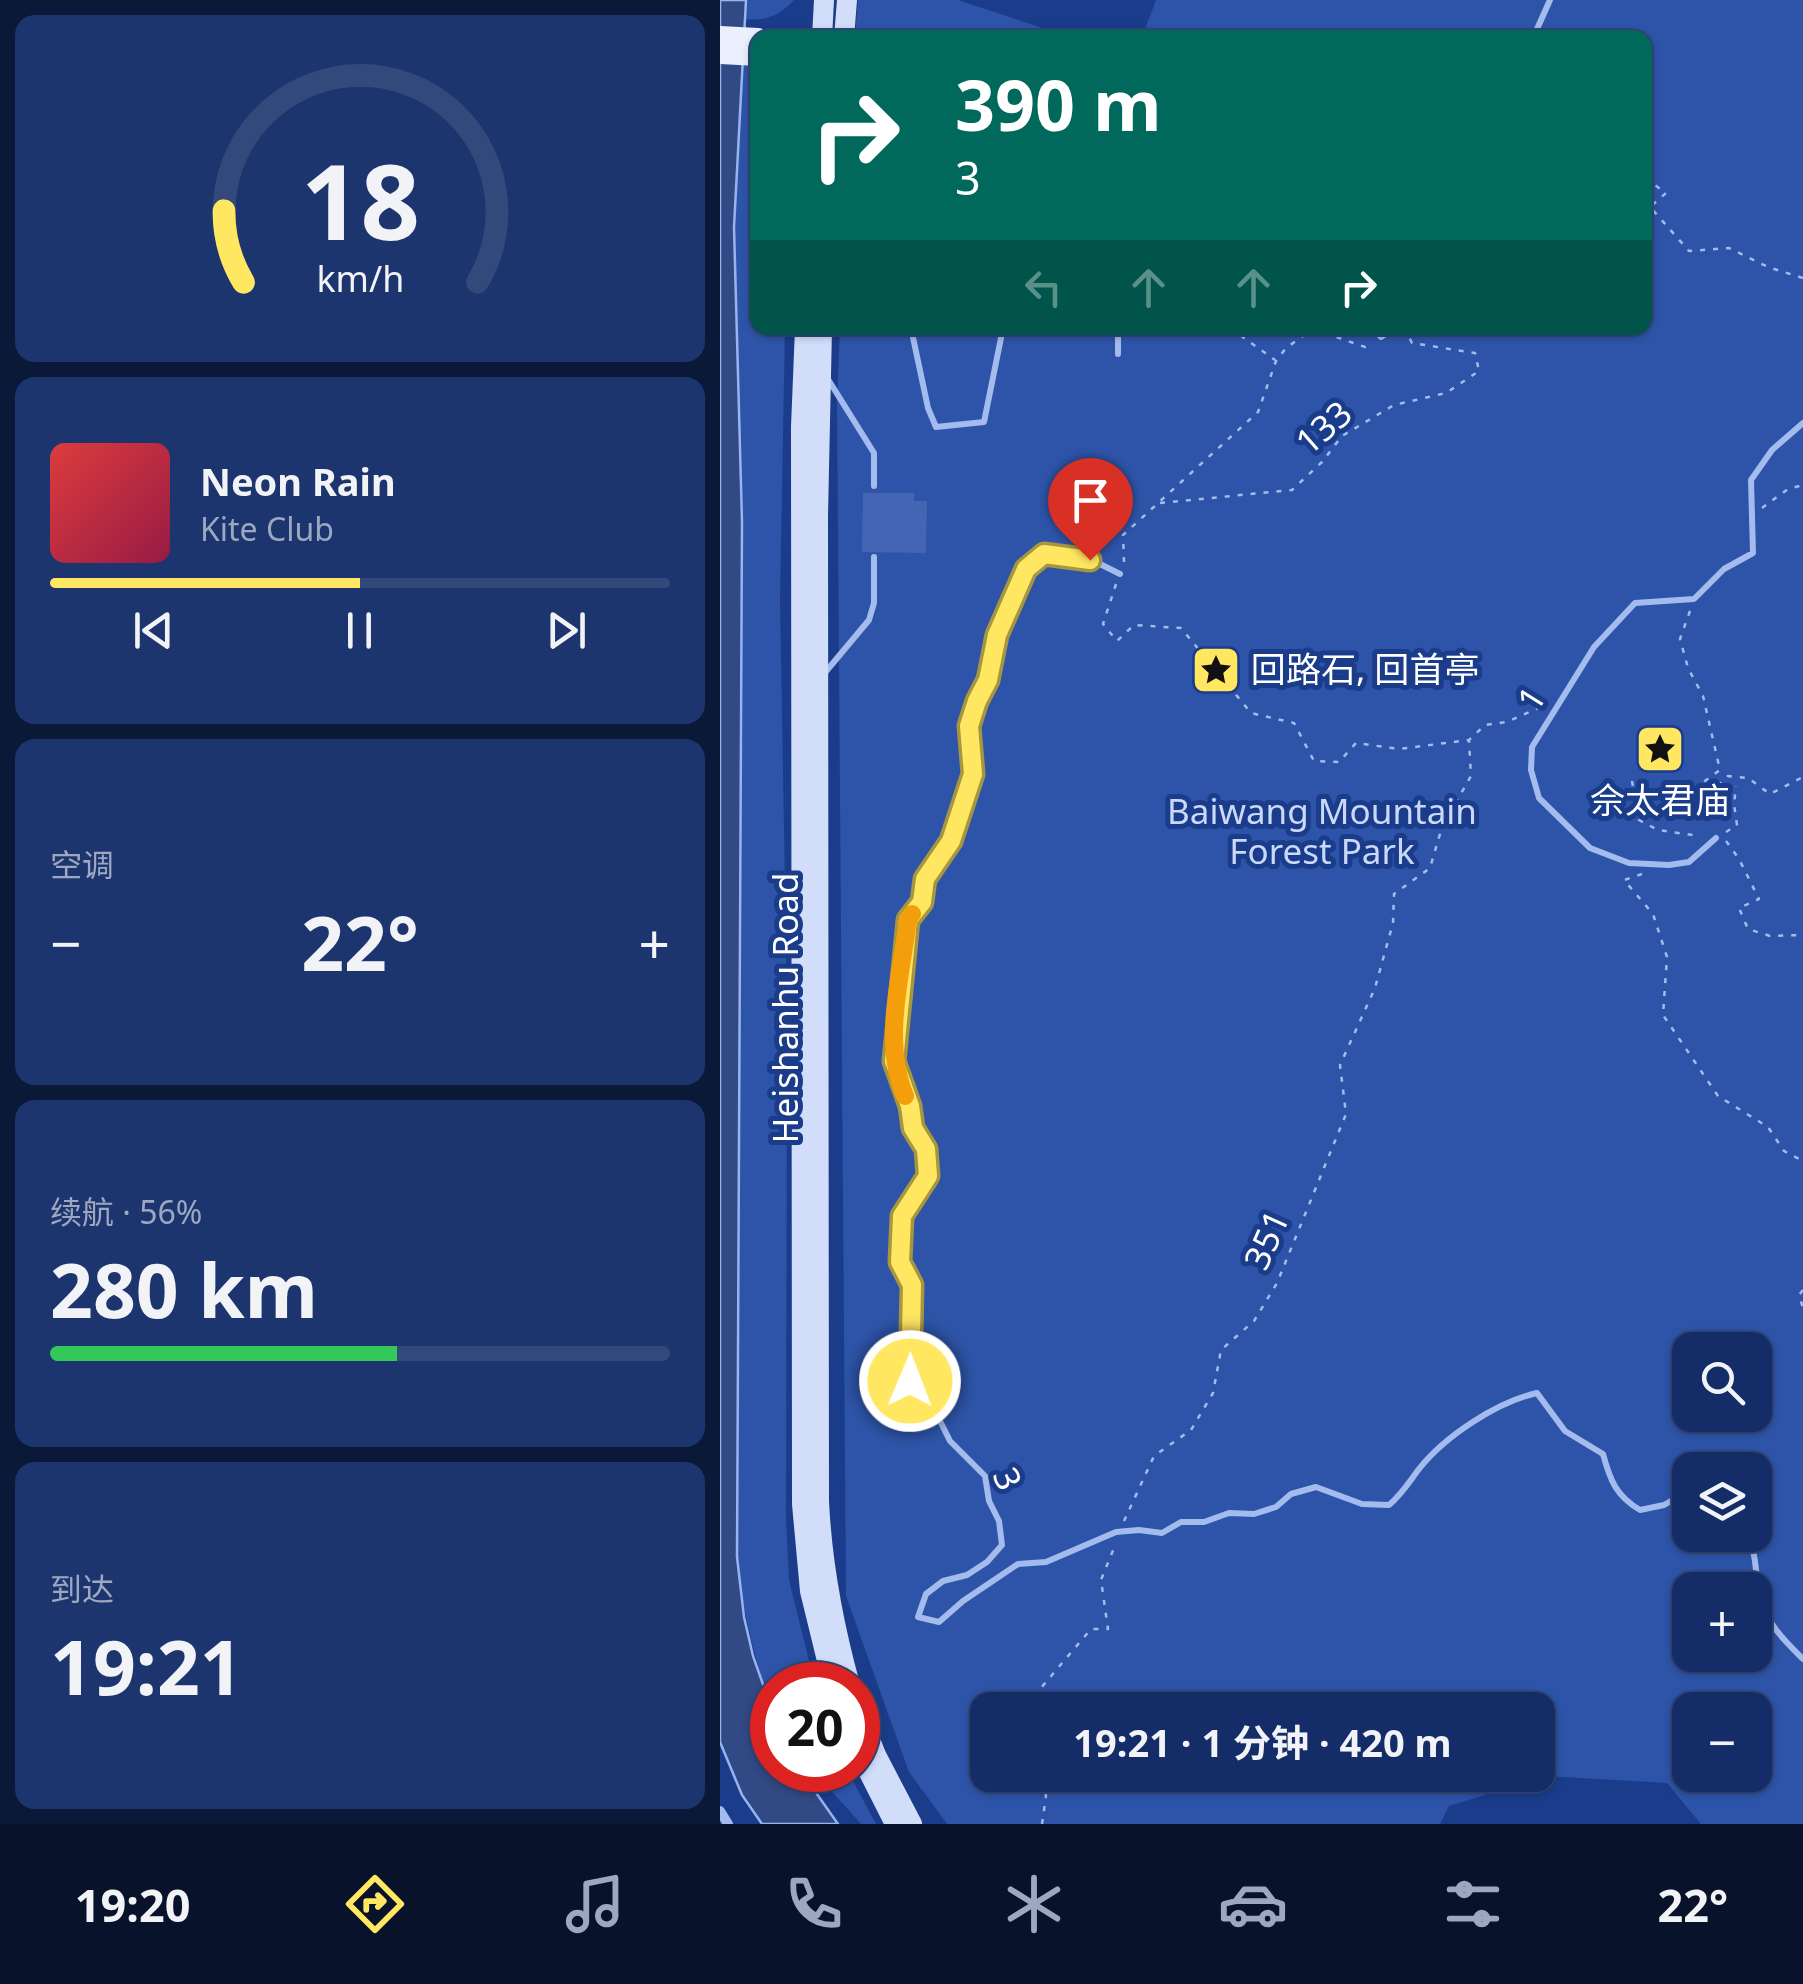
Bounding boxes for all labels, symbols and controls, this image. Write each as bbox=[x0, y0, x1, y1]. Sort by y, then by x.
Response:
text: 390 m bbox=[955, 56, 1162, 152]
icon: right bbox=[790, 70, 920, 200]
text: 18 bbox=[301, 129, 419, 270]
text: 3 bbox=[955, 147, 981, 208]
text: km/h bbox=[316, 254, 404, 302]
icon: left bbox=[1016, 260, 1071, 315]
icon: ahead bbox=[1121, 260, 1176, 315]
icon: ahead bbox=[1226, 260, 1281, 315]
icon: right bbox=[1331, 260, 1386, 315]
street label: 133 bbox=[1285, 389, 1361, 464]
text: Neon Rain bbox=[200, 455, 396, 507]
pin bbox=[1048, 458, 1133, 561]
icon: arrive bbox=[1063, 473, 1118, 528]
text: Kite Club bbox=[200, 507, 334, 550]
icon: previous bbox=[126, 603, 181, 658]
icon: pause bbox=[332, 603, 387, 658]
icon: next bbox=[539, 603, 594, 658]
place icon: 回路石, 回首亭 bbox=[1190, 644, 1242, 696]
place label: 回路石, 回首亭 bbox=[1251, 645, 1479, 692]
street label: 1 bbox=[1505, 677, 1556, 719]
place icon: 佘太君庙 bbox=[1634, 723, 1686, 775]
place label: 佘太君庙 bbox=[1590, 776, 1730, 823]
park label: Baiwang Mountain Forest Park bbox=[1167, 787, 1477, 874]
text: 空调 bbox=[50, 843, 114, 886]
street label: Heishanhu Road bbox=[761, 873, 808, 1143]
text: 22° bbox=[301, 891, 419, 993]
text: − bbox=[50, 905, 81, 980]
text: + bbox=[639, 905, 670, 980]
text: 续航 · 56% bbox=[50, 1190, 202, 1233]
street label: 351 bbox=[1232, 1202, 1299, 1276]
text: 280 km bbox=[50, 1238, 318, 1340]
position arrow bbox=[858, 1329, 962, 1433]
map controls bbox=[1672, 1332, 1772, 1792]
button: search bbox=[1672, 1332, 1772, 1432]
button: layers bbox=[1672, 1452, 1772, 1552]
street label: 3 bbox=[983, 1460, 1034, 1497]
text: 到达 bbox=[50, 1567, 114, 1610]
button: + bbox=[1672, 1572, 1772, 1672]
text: 19:21 bbox=[50, 1615, 243, 1717]
speed limit sign: 20 bbox=[750, 1662, 880, 1792]
button: − bbox=[1672, 1692, 1772, 1792]
text: 19:21 · 1 分钟 · 420 m bbox=[1073, 1716, 1452, 1768]
icon: directions bbox=[340, 1869, 410, 1939]
icon: music bbox=[560, 1869, 630, 1939]
icon: phone bbox=[779, 1869, 849, 1939]
icon: climate bbox=[999, 1869, 1069, 1939]
icon: car bbox=[1218, 1869, 1288, 1939]
icon: filters bbox=[1438, 1869, 1508, 1939]
text: 19:20 bbox=[75, 1874, 190, 1935]
text: 22° bbox=[1658, 1874, 1728, 1935]

